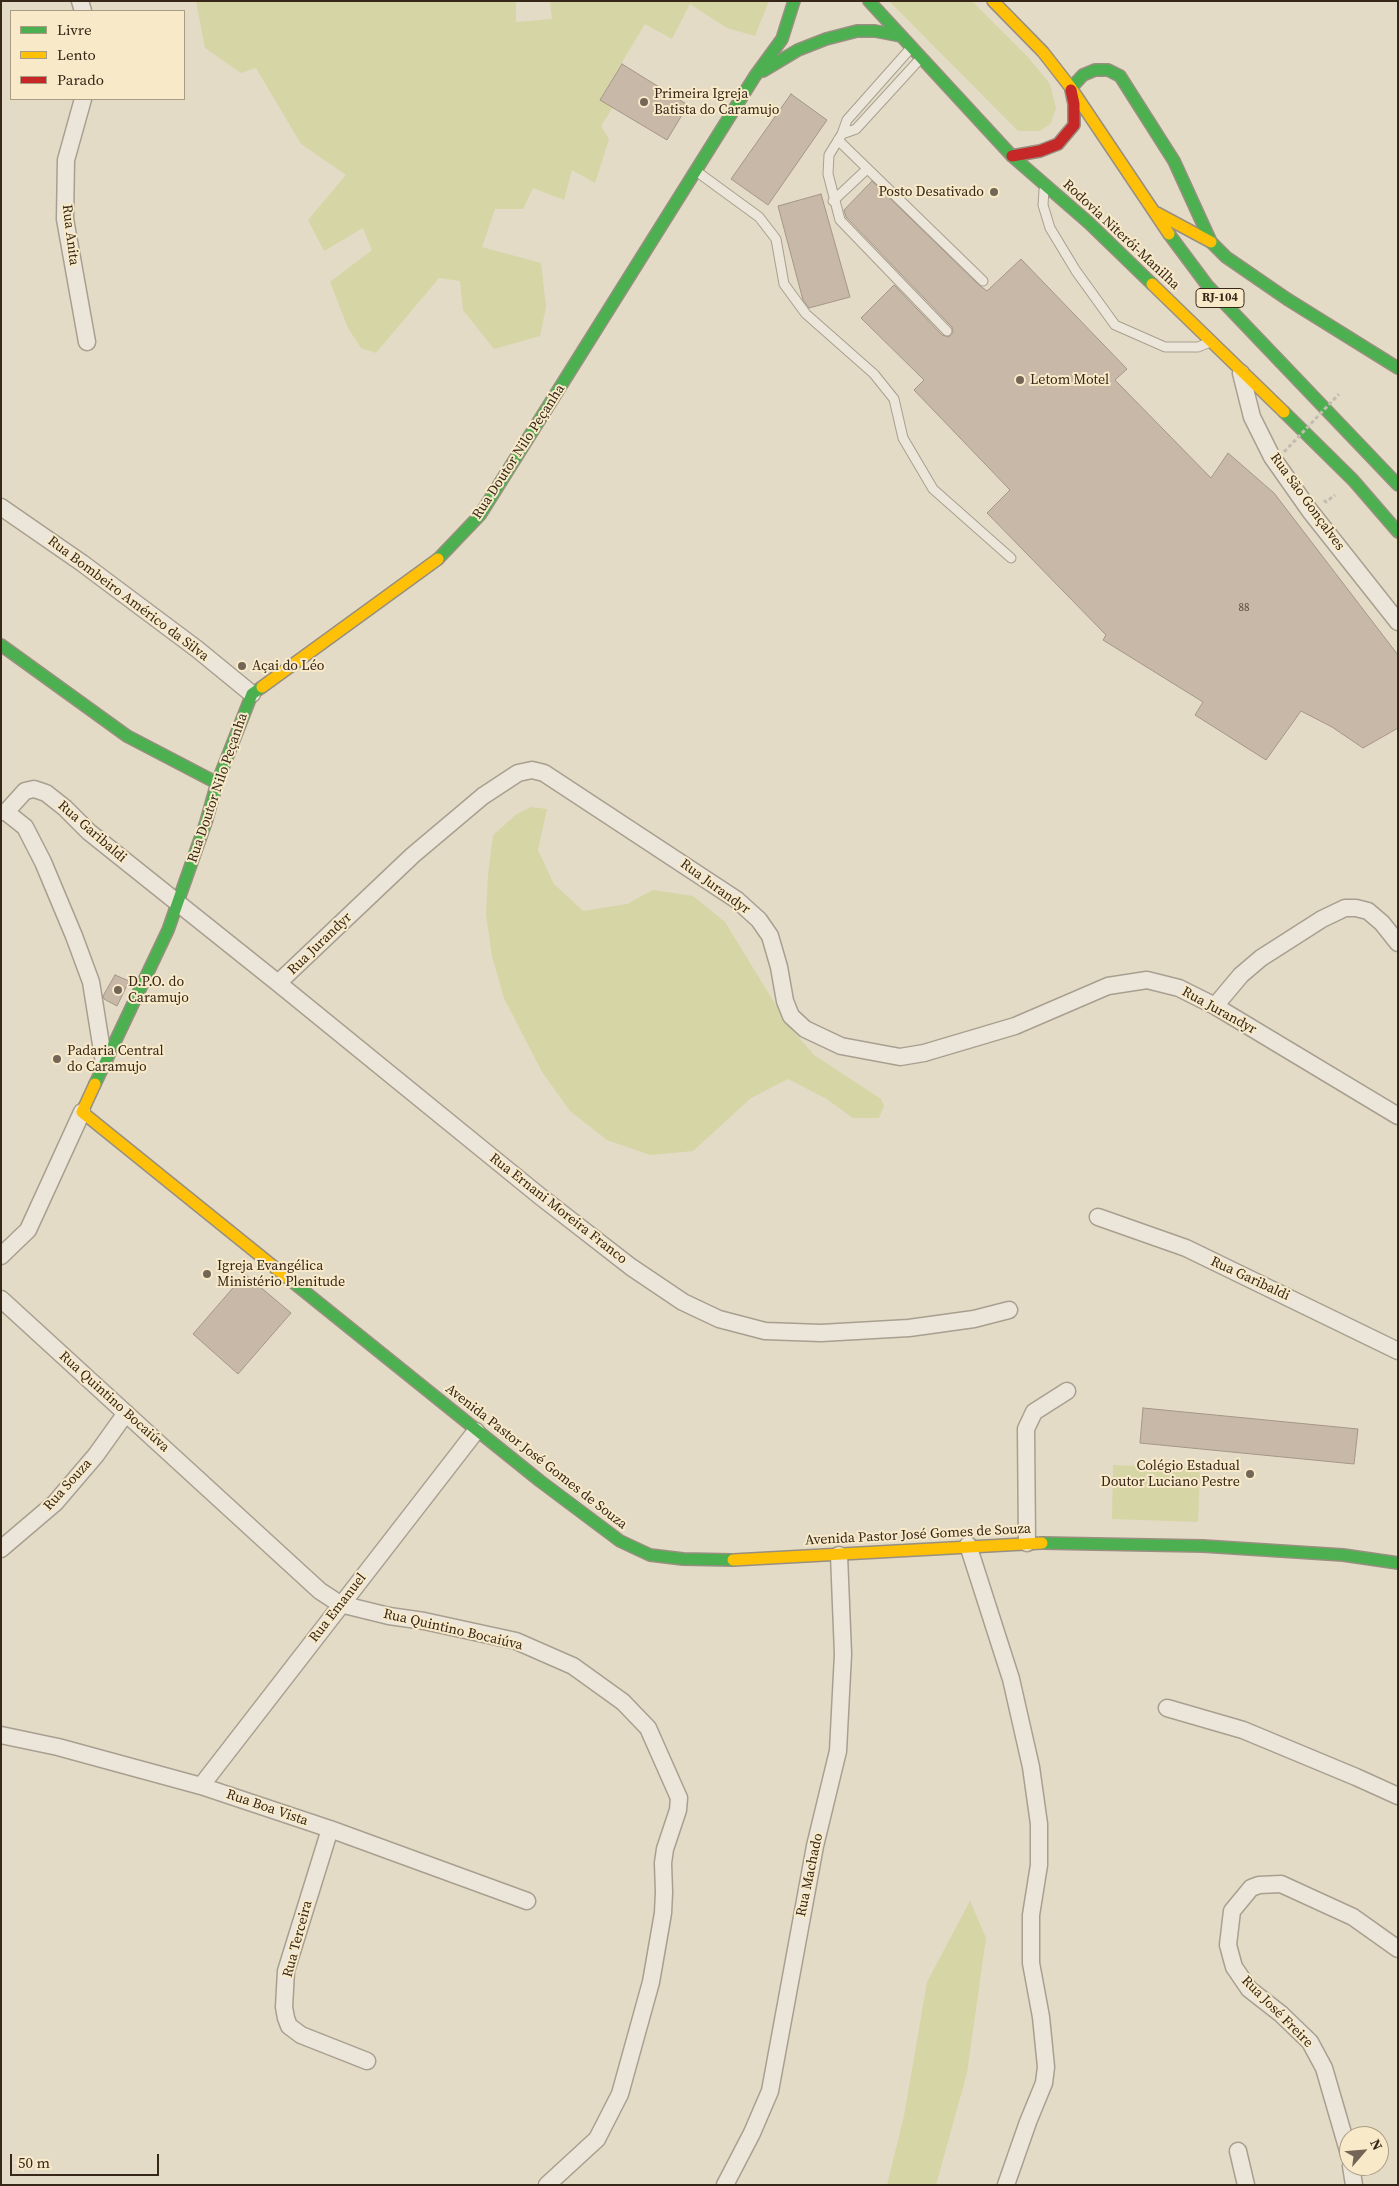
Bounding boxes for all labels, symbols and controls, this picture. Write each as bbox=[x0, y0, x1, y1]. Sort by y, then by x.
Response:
legend bbox=[10, 10, 185, 100]
text: Livre bbox=[57, 19, 92, 40]
text: Lento bbox=[57, 44, 96, 65]
text: Parado bbox=[57, 69, 104, 90]
place label: Primeira Igreja Batista do Caramujo bbox=[654, 86, 779, 118]
marker: Primeira Igreja Batista do Caramujo bbox=[638, 96, 650, 108]
street label: Rodovia Niterói-Manilha bbox=[1059, 176, 1183, 294]
place label: Posto Desativado bbox=[878, 184, 984, 200]
marker: Posto Desativado bbox=[988, 186, 1000, 198]
street label: Rua Anita bbox=[58, 204, 82, 266]
road number: RJ-104 bbox=[1196, 288, 1244, 308]
place label: Letom Motel bbox=[1030, 372, 1109, 388]
marker: Letom Motel bbox=[1014, 374, 1026, 386]
street label: Rua Doutor Nilo Peçanha bbox=[469, 382, 569, 522]
street label: Rua São Gonçalves bbox=[1266, 450, 1348, 554]
street label: Rua Bombeiro Américo da Silva bbox=[44, 533, 212, 665]
house number: 88 bbox=[1239, 601, 1249, 615]
place label: Açai do Léo bbox=[252, 658, 324, 674]
marker: Açai do Léo bbox=[236, 660, 248, 672]
street label: Rua Doutor Nilo Peçanha bbox=[184, 711, 252, 865]
street label: Rua Garibaldi bbox=[54, 798, 130, 866]
street label: Rua Jurandyr bbox=[677, 856, 753, 918]
street label: Rua Jurandyr bbox=[284, 909, 356, 979]
place label: D.P.O. do Caramujo bbox=[128, 974, 189, 1006]
marker: D.P.O. do Caramujo bbox=[112, 984, 124, 996]
street label: Rua Jurandyr bbox=[1179, 984, 1259, 1038]
place label: Padaria Central do Caramujo bbox=[67, 1043, 164, 1076]
marker: Padaria Central do Caramujo bbox=[51, 1053, 63, 1065]
street label: Rua Ernani Moreira Franco bbox=[486, 1150, 630, 1268]
street label: Rua Garibaldi bbox=[1208, 1253, 1292, 1305]
place label: Igreja Evangélica Ministério Plenitude bbox=[217, 1258, 345, 1290]
marker: Igreja Evangélica Ministério Plenitude bbox=[201, 1268, 213, 1280]
street label: Rua Quintino Bocaiúva bbox=[55, 1348, 173, 1456]
street label: Avenida Pastor José Gomes de Souza bbox=[442, 1381, 630, 1533]
street label: Rua Souza bbox=[40, 1456, 96, 1514]
place label: Colégio Estadual Doutor Luciano Pestre bbox=[1101, 1458, 1240, 1490]
marker: Colégio Estadual Doutor Luciano Pestre bbox=[1244, 1468, 1256, 1480]
street label: Avenida Pastor José Gomes de Souza bbox=[805, 1521, 1031, 1549]
street label: Rua Emanuel bbox=[306, 1570, 370, 1646]
street label: Rua Quintino Bocaiúva bbox=[382, 1606, 524, 1654]
street label: Rua Boa Vista bbox=[224, 1786, 310, 1830]
street label: Rua Machado bbox=[793, 1832, 827, 1918]
street label: Rua Terceira bbox=[280, 1899, 316, 1979]
street label: Rua José Freire bbox=[1238, 1973, 1316, 2051]
north arrow bbox=[1339, 2126, 1389, 2176]
text: N bbox=[1365, 2136, 1388, 2154]
scale bar bbox=[12, 2144, 161, 2176]
text: 50 m bbox=[18, 2152, 50, 2173]

